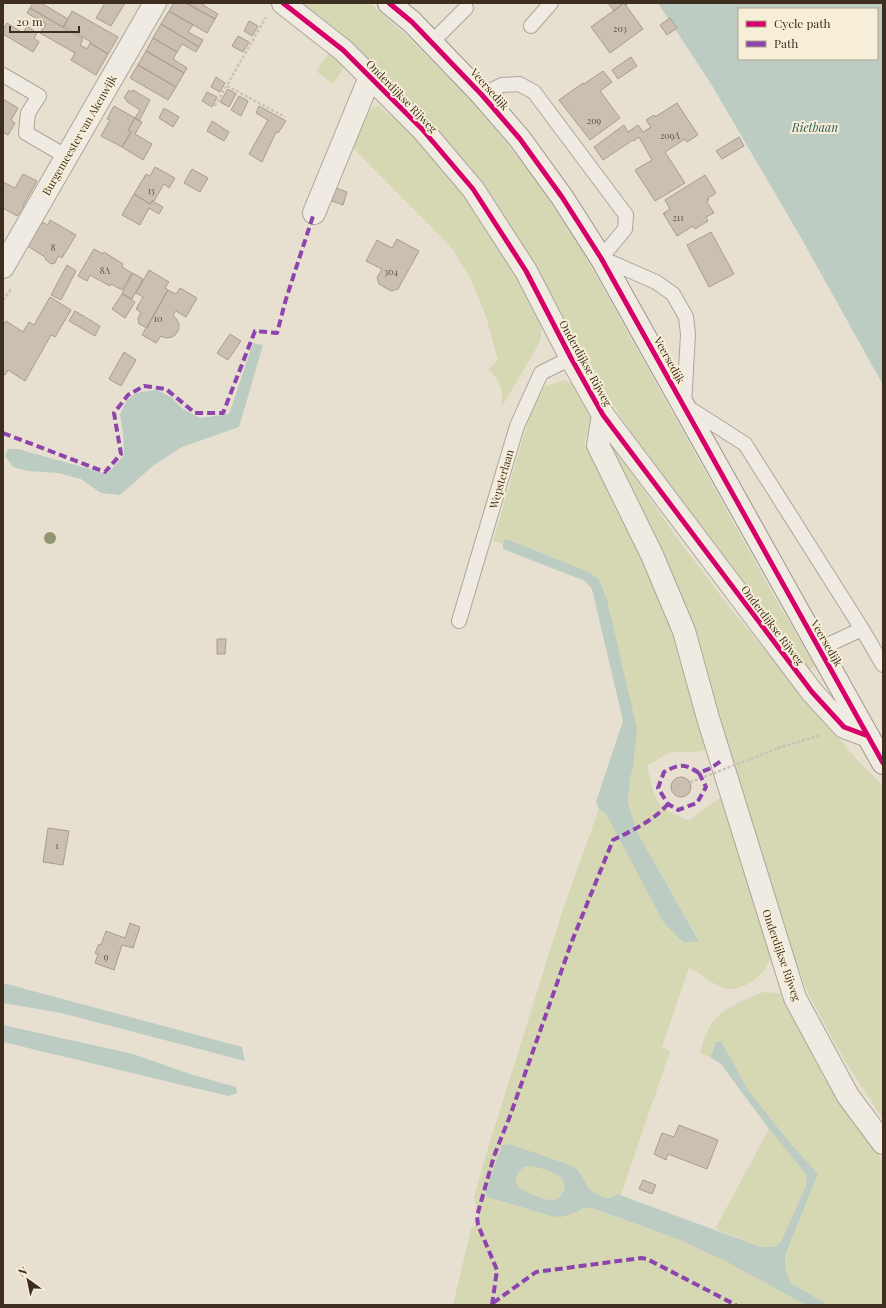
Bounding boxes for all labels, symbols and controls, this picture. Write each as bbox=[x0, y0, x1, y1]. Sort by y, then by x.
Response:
scale bar bbox=[10, 8, 79, 34]
legend bbox=[738, 8, 878, 60]
text: 20 m bbox=[16, 13, 43, 29]
text: Cycle path bbox=[774, 15, 831, 31]
house number: 203 bbox=[613, 22, 627, 34]
text: Path bbox=[774, 35, 798, 51]
street label: Onderdijkse Rijweg bbox=[363, 56, 441, 136]
street label: Veersedijk bbox=[467, 64, 513, 113]
street label: Burgemeester van Akenwijk bbox=[38, 72, 120, 198]
house number: 209 bbox=[587, 114, 602, 126]
water label: Rietbaan bbox=[791, 119, 838, 135]
house number: 209A bbox=[660, 129, 680, 141]
house number: 13 bbox=[147, 184, 155, 196]
house number: 211 bbox=[673, 211, 684, 223]
house number: 8 bbox=[51, 241, 56, 253]
house number: 8A bbox=[100, 264, 111, 276]
house number: 304 bbox=[384, 265, 399, 277]
house number: 10 bbox=[154, 312, 162, 324]
street label: Onderdijkse Rijweg bbox=[556, 317, 616, 409]
street label: Veersedijk bbox=[650, 333, 689, 386]
street label: Wepsterlaan bbox=[485, 447, 517, 511]
street label: Onderdijkse Rijweg bbox=[738, 582, 808, 668]
street label: Veersedijk bbox=[807, 616, 846, 669]
house number: 1 bbox=[55, 839, 59, 851]
street label: Onderdijkse Rijweg bbox=[759, 907, 805, 1003]
house number: 9 bbox=[104, 950, 109, 962]
north arrow bbox=[8, 1260, 48, 1300]
text: N bbox=[15, 1263, 30, 1280]

